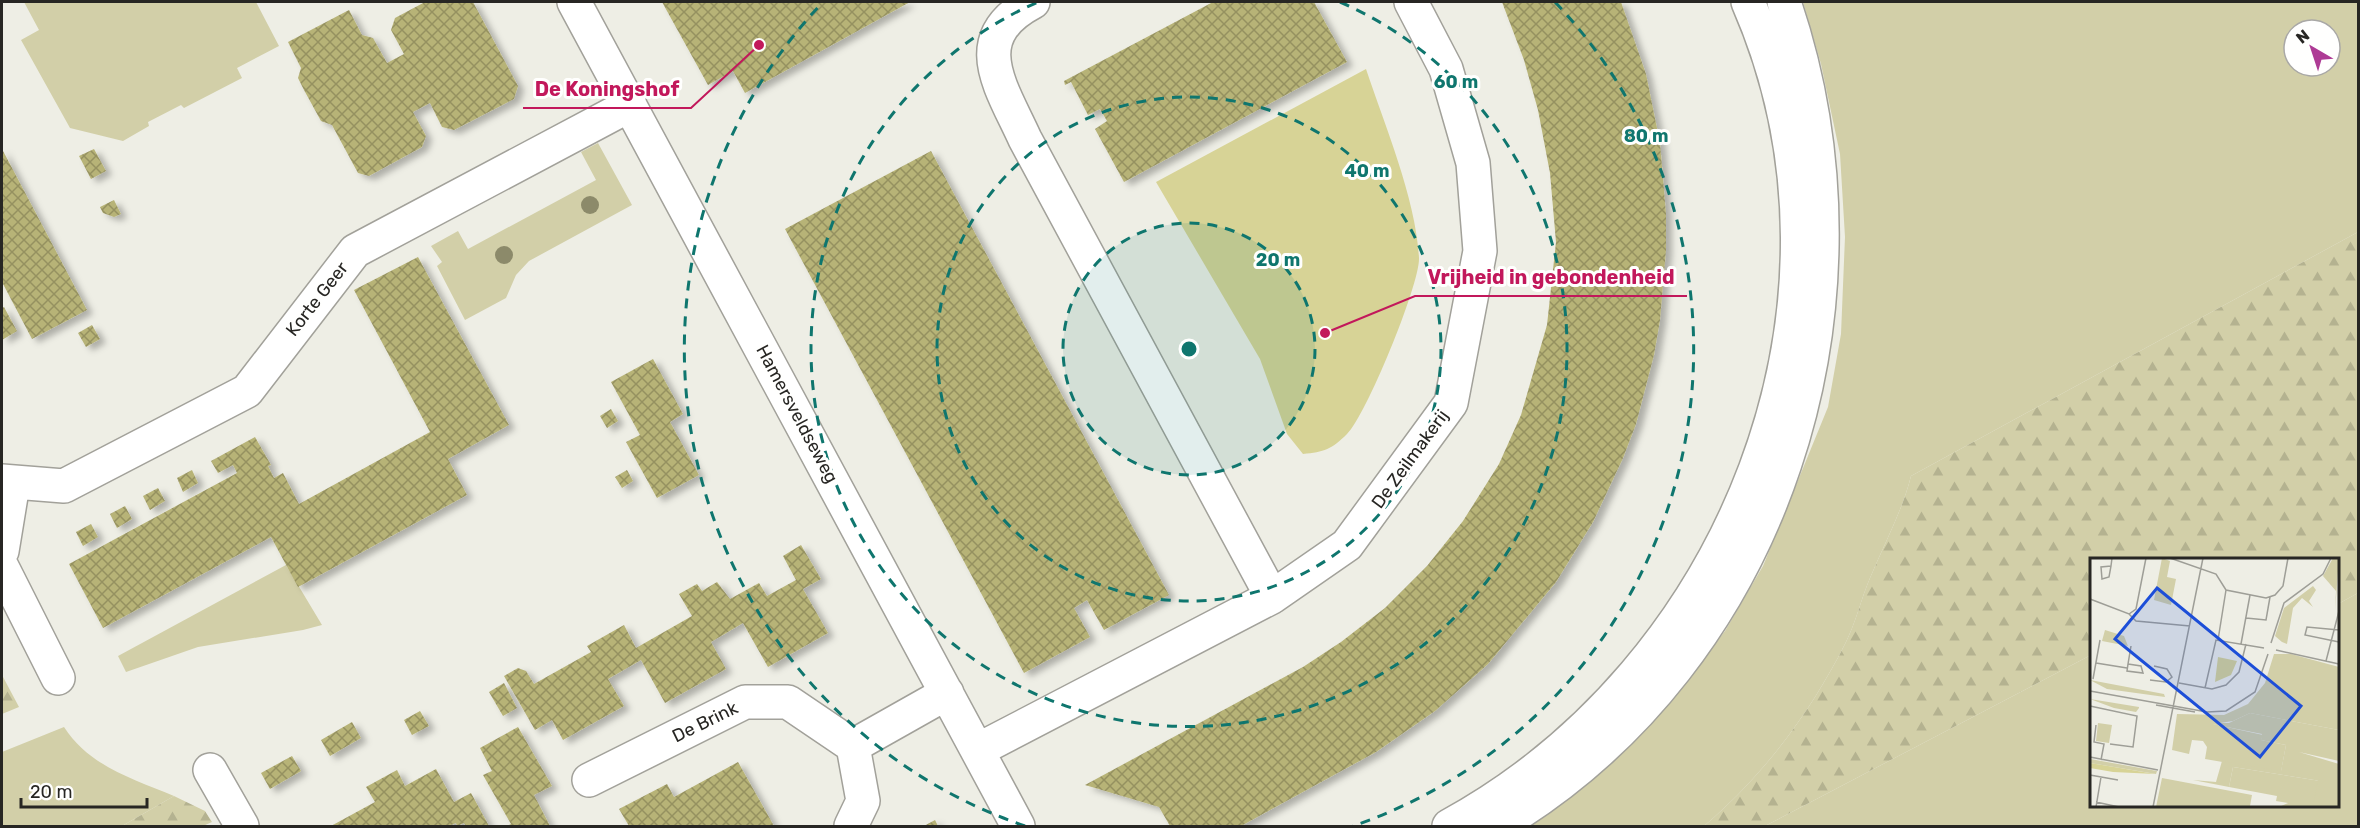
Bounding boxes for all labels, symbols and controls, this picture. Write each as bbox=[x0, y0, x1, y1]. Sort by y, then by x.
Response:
north arrow bbox=[2282, 18, 2342, 78]
text: N bbox=[2292, 26, 2313, 48]
callout: De Koningshof bbox=[523, 70, 691, 108]
text: 60 m bbox=[1434, 71, 1478, 93]
text: De Koningshof bbox=[535, 77, 679, 101]
text: 80 m bbox=[1624, 125, 1668, 147]
text: 40 m bbox=[1345, 160, 1389, 182]
text: 20 m bbox=[1256, 249, 1300, 271]
street label: Korte Geer bbox=[281, 257, 353, 341]
callout: Vrijheid in gebondenheid bbox=[1415, 258, 1687, 296]
text: Vrijheid in gebondenheid bbox=[1427, 265, 1675, 289]
centre of rings bbox=[1179, 339, 1199, 359]
street label: Hamersveldseweg bbox=[751, 341, 843, 487]
street label: De Zeilmakerij bbox=[1367, 405, 1453, 513]
inset map bbox=[2090, 558, 2339, 807]
street label: De Brink bbox=[669, 696, 742, 747]
scale bar bbox=[21, 771, 147, 809]
text: 20 m bbox=[30, 781, 72, 803]

